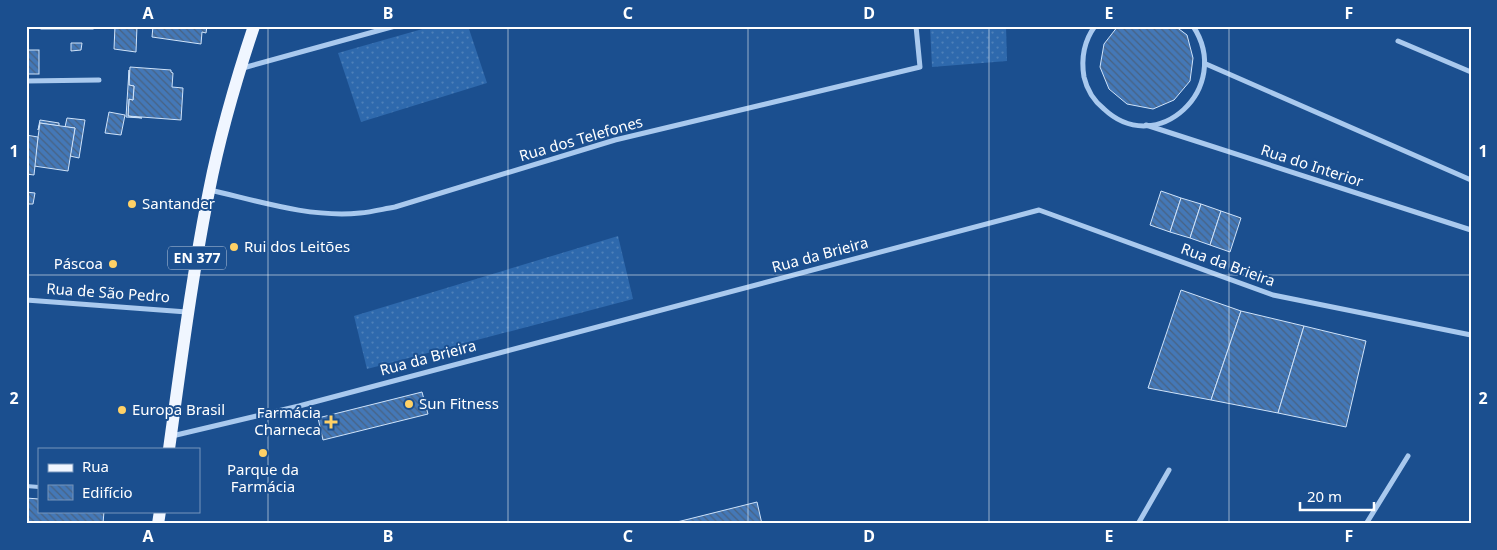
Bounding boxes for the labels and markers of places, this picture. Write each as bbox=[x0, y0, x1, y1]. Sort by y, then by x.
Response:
place label: Santander bbox=[142, 193, 215, 213]
marker: Santander bbox=[126, 198, 138, 210]
place label: Rui dos Leitões bbox=[244, 236, 350, 256]
marker: Rui dos Leitões bbox=[228, 241, 240, 253]
place label: Páscoa bbox=[54, 253, 103, 273]
marker: Páscoa bbox=[107, 258, 119, 270]
place label: Sun Fitness bbox=[419, 393, 499, 413]
marker: Sun Fitness bbox=[403, 398, 415, 410]
place label: Europa Brasil bbox=[132, 399, 225, 419]
place label: Farmácia Charneca bbox=[254, 402, 321, 439]
marker: Europa Brasil bbox=[116, 404, 128, 416]
marker: Farmácia Charneca bbox=[325, 416, 337, 428]
marker: Parque da Farmácia bbox=[257, 447, 269, 459]
place label: Parque da Farmácia bbox=[227, 459, 299, 496]

